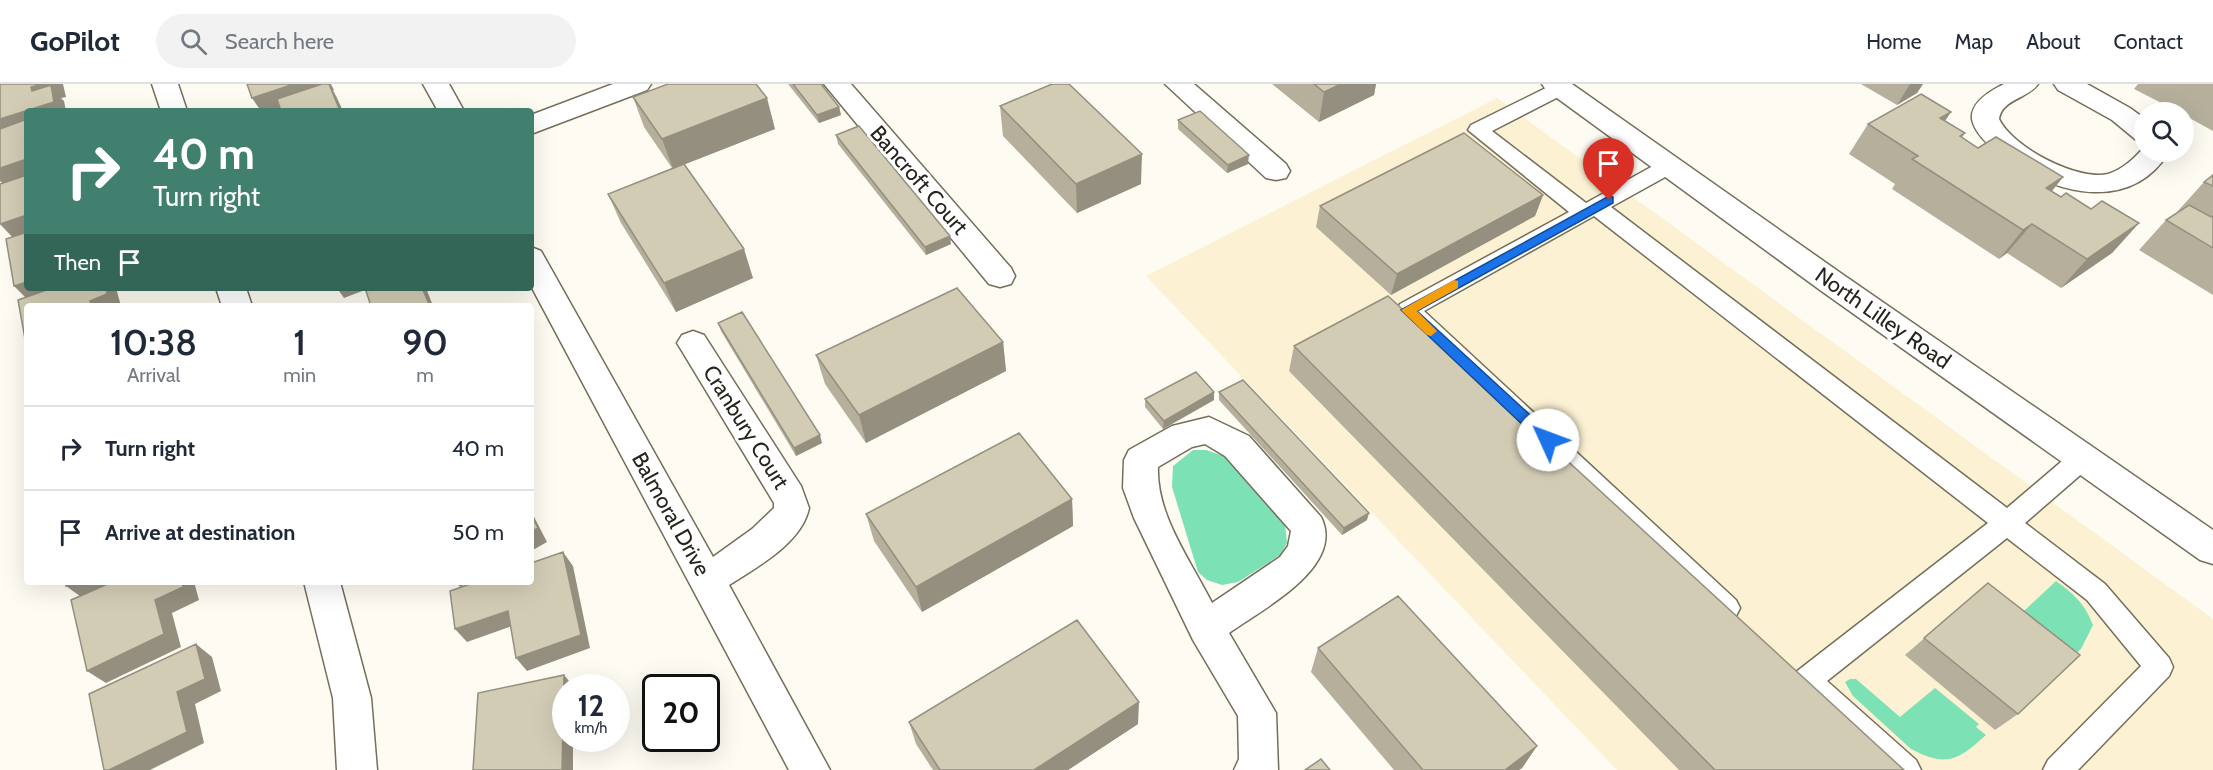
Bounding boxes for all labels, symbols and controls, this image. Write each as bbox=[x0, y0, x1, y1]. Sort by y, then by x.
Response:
search box bbox=[156, 14, 576, 68]
text: GoPilot bbox=[30, 24, 120, 58]
icon: search bbox=[177, 25, 210, 58]
text: Search here bbox=[225, 28, 334, 55]
text: Home bbox=[1866, 29, 1922, 54]
text: Map bbox=[1955, 29, 1993, 54]
text: About bbox=[2026, 29, 2080, 54]
text: Contact bbox=[2113, 29, 2183, 54]
map controls bbox=[2134, 102, 2194, 162]
button: search bbox=[2134, 102, 2194, 162]
street label: Bancroft Court bbox=[864, 120, 974, 240]
text: 40 m bbox=[153, 128, 255, 180]
icon: right bbox=[54, 132, 132, 210]
pin bbox=[1583, 138, 1634, 200]
icon: arrive bbox=[1592, 147, 1625, 180]
text: Turn right bbox=[153, 180, 260, 213]
icon: arrive bbox=[113, 246, 146, 279]
text: Then bbox=[54, 249, 101, 276]
street label: North Lilley Road bbox=[1810, 261, 1956, 375]
text: 10:38 bbox=[110, 320, 197, 364]
text: 1 bbox=[293, 320, 306, 364]
text: 90 bbox=[402, 320, 448, 364]
street label: Cranbury Court bbox=[697, 360, 795, 494]
text: Arrival bbox=[127, 363, 180, 387]
text: min bbox=[283, 363, 316, 387]
text: m bbox=[416, 363, 434, 387]
position arrow bbox=[1516, 408, 1580, 472]
icon: right bbox=[54, 432, 87, 465]
text: Turn right bbox=[105, 435, 195, 462]
text: 40 m bbox=[452, 435, 504, 462]
street label: Balmoral Drive bbox=[626, 447, 716, 581]
icon: arrive bbox=[54, 516, 87, 549]
text: Arrive at destination bbox=[105, 519, 295, 546]
text: 50 m bbox=[452, 519, 504, 546]
speed limit sign: 20 bbox=[642, 674, 720, 752]
text: 12 bbox=[578, 687, 604, 724]
text: km/h bbox=[575, 719, 607, 737]

